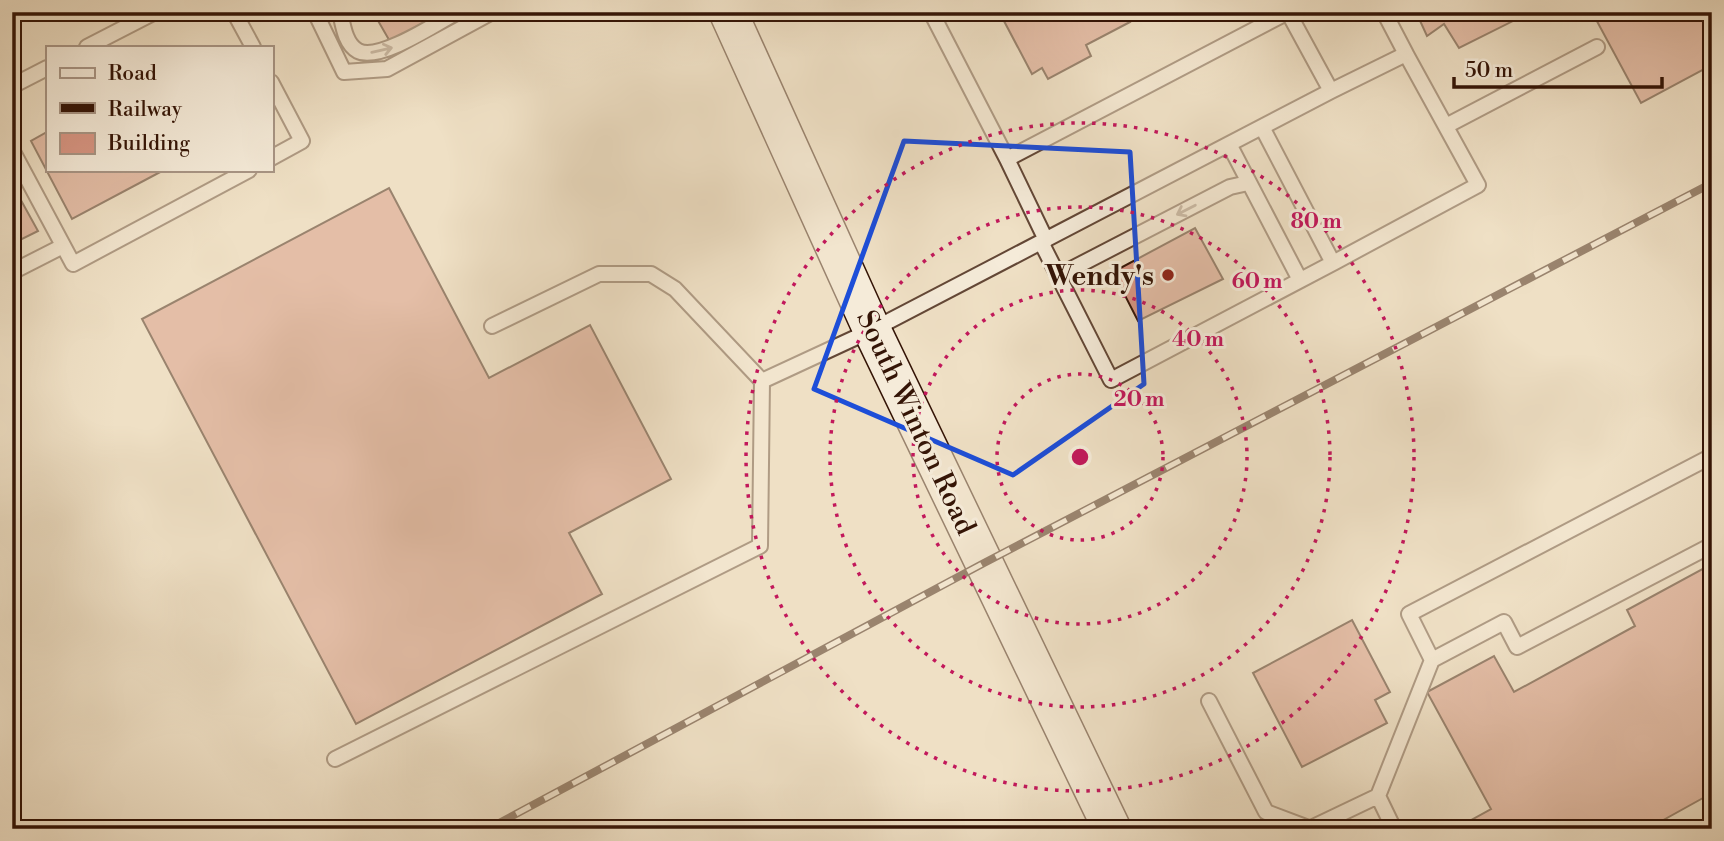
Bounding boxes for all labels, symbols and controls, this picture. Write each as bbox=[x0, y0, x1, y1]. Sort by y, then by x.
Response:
one-way arrow bbox=[370, 43, 393, 56]
legend bbox=[46, 46, 273, 172]
scale bar bbox=[1454, 46, 1663, 90]
text: 50 m bbox=[1465, 58, 1513, 84]
text: Road bbox=[108, 61, 157, 87]
text: Railway bbox=[108, 97, 183, 123]
text: Building bbox=[107, 131, 190, 157]
one-way arrow bbox=[1176, 204, 1197, 217]
text: 80 m bbox=[1290, 209, 1342, 235]
place label: Wendy's bbox=[1044, 259, 1154, 294]
marker: Wendy's bbox=[1160, 267, 1176, 283]
text: 60 m bbox=[1232, 269, 1282, 295]
street label: South Winton Road bbox=[848, 305, 983, 540]
text: 40 m bbox=[1172, 327, 1224, 353]
text: 20 m bbox=[1114, 387, 1164, 413]
centre of rings bbox=[1068, 445, 1092, 469]

